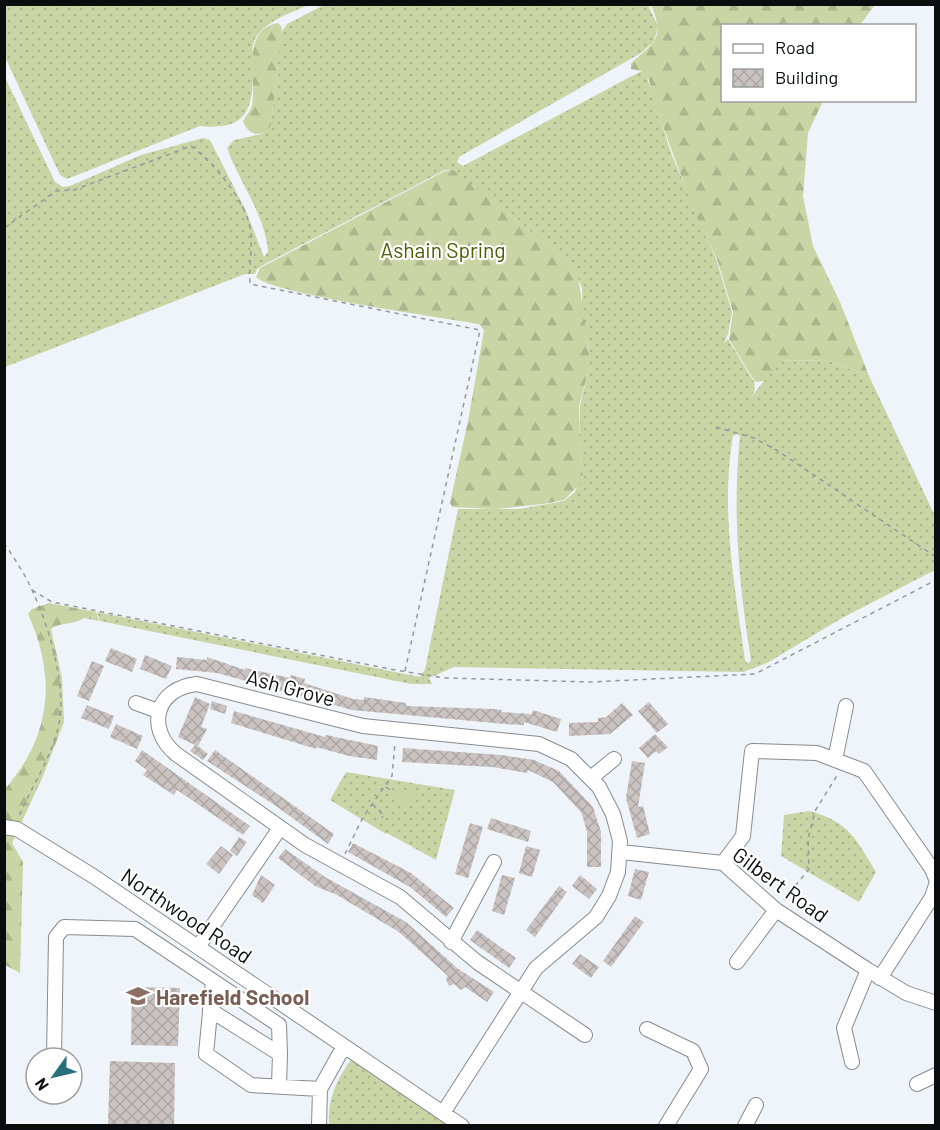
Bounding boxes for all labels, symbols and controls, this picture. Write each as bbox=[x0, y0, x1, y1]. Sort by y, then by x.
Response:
legend bbox=[721, 24, 916, 102]
text: Road bbox=[775, 36, 815, 58]
text: Building bbox=[775, 66, 838, 88]
park label: Ashain Spring bbox=[380, 237, 506, 262]
street label: Ash Grove bbox=[244, 663, 338, 711]
street label: Gilbert Road bbox=[728, 841, 834, 927]
street label: Northwood Road bbox=[117, 862, 257, 968]
school or university icon: Harefield School bbox=[125, 983, 151, 1009]
place label: Harefield School bbox=[156, 984, 309, 1009]
north arrow bbox=[24, 1046, 84, 1106]
text: N bbox=[30, 1075, 52, 1094]

